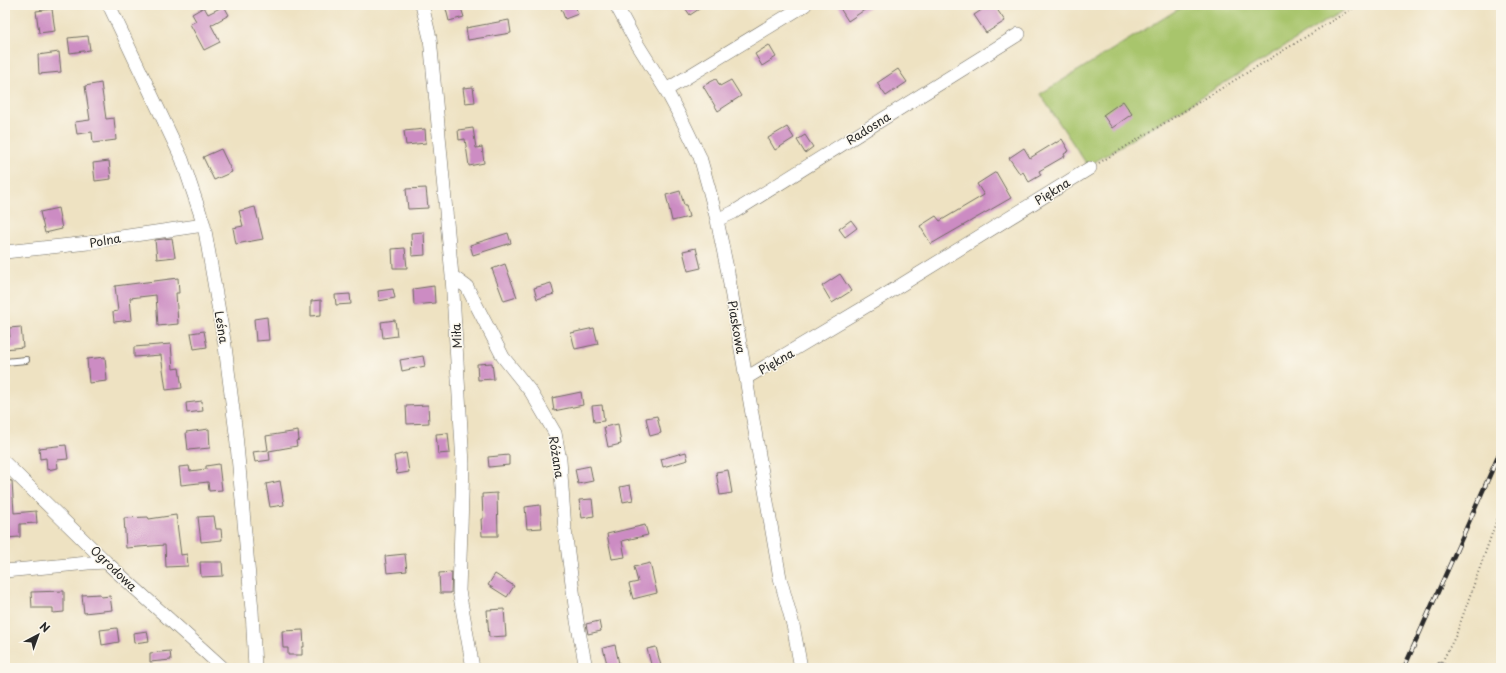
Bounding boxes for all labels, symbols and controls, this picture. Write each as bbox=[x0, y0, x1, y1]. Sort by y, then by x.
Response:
street label: Radosna bbox=[842, 107, 894, 149]
street label: Piękna bbox=[1031, 173, 1074, 209]
street label: Polna bbox=[88, 228, 123, 252]
street label: Piaskowa bbox=[723, 299, 751, 356]
street label: Leśna bbox=[211, 310, 234, 345]
street label: Miła bbox=[446, 322, 466, 349]
street label: Piękna bbox=[755, 343, 798, 378]
street label: Różana bbox=[545, 435, 569, 480]
street label: Ogrodowa bbox=[87, 541, 142, 595]
north arrow bbox=[18, 615, 58, 655]
text: N bbox=[36, 618, 54, 637]

